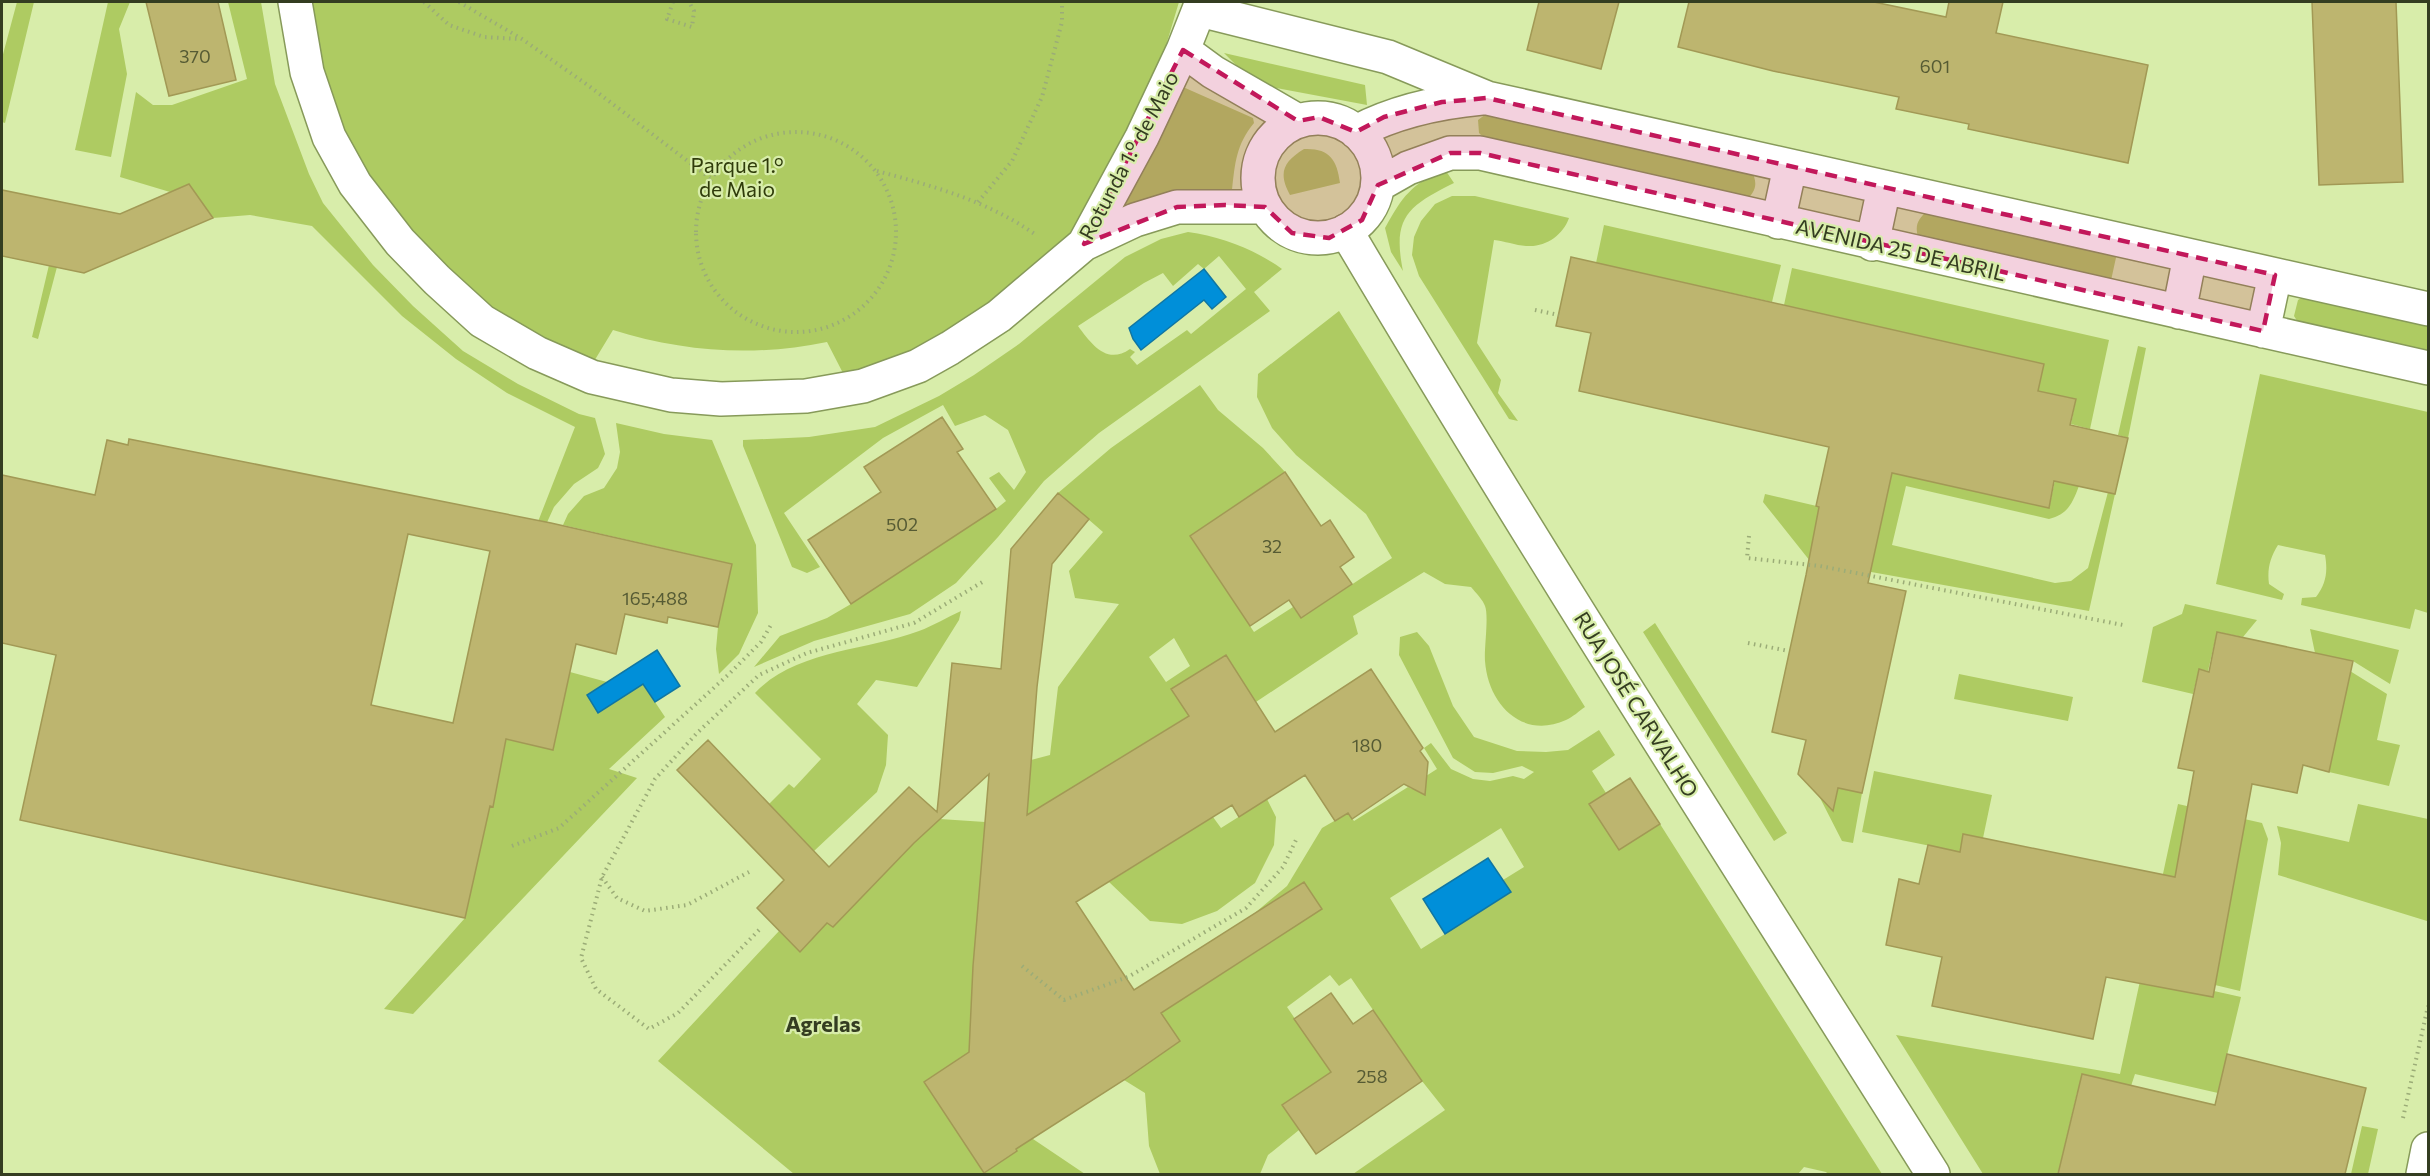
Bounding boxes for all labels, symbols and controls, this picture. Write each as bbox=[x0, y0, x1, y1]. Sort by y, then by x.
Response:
house number: 370 bbox=[179, 45, 211, 67]
house number: 601 bbox=[1920, 55, 1950, 77]
street label: Rotunda 1.º de Maio bbox=[1073, 67, 1183, 243]
park label: Parque 1.º de Maio bbox=[691, 152, 783, 201]
street label: AVENIDA 25 DE ABRIL bbox=[1794, 213, 2008, 285]
house number: 502 bbox=[886, 513, 918, 535]
house number: 32 bbox=[1262, 535, 1282, 557]
house number: 165;488 bbox=[622, 587, 688, 609]
street label: RUA JOSÉ CARVALHO bbox=[1570, 607, 1704, 801]
house number: 180 bbox=[1352, 734, 1382, 756]
district label: Agrelas bbox=[785, 1010, 861, 1037]
house number: 258 bbox=[1356, 1065, 1388, 1087]

